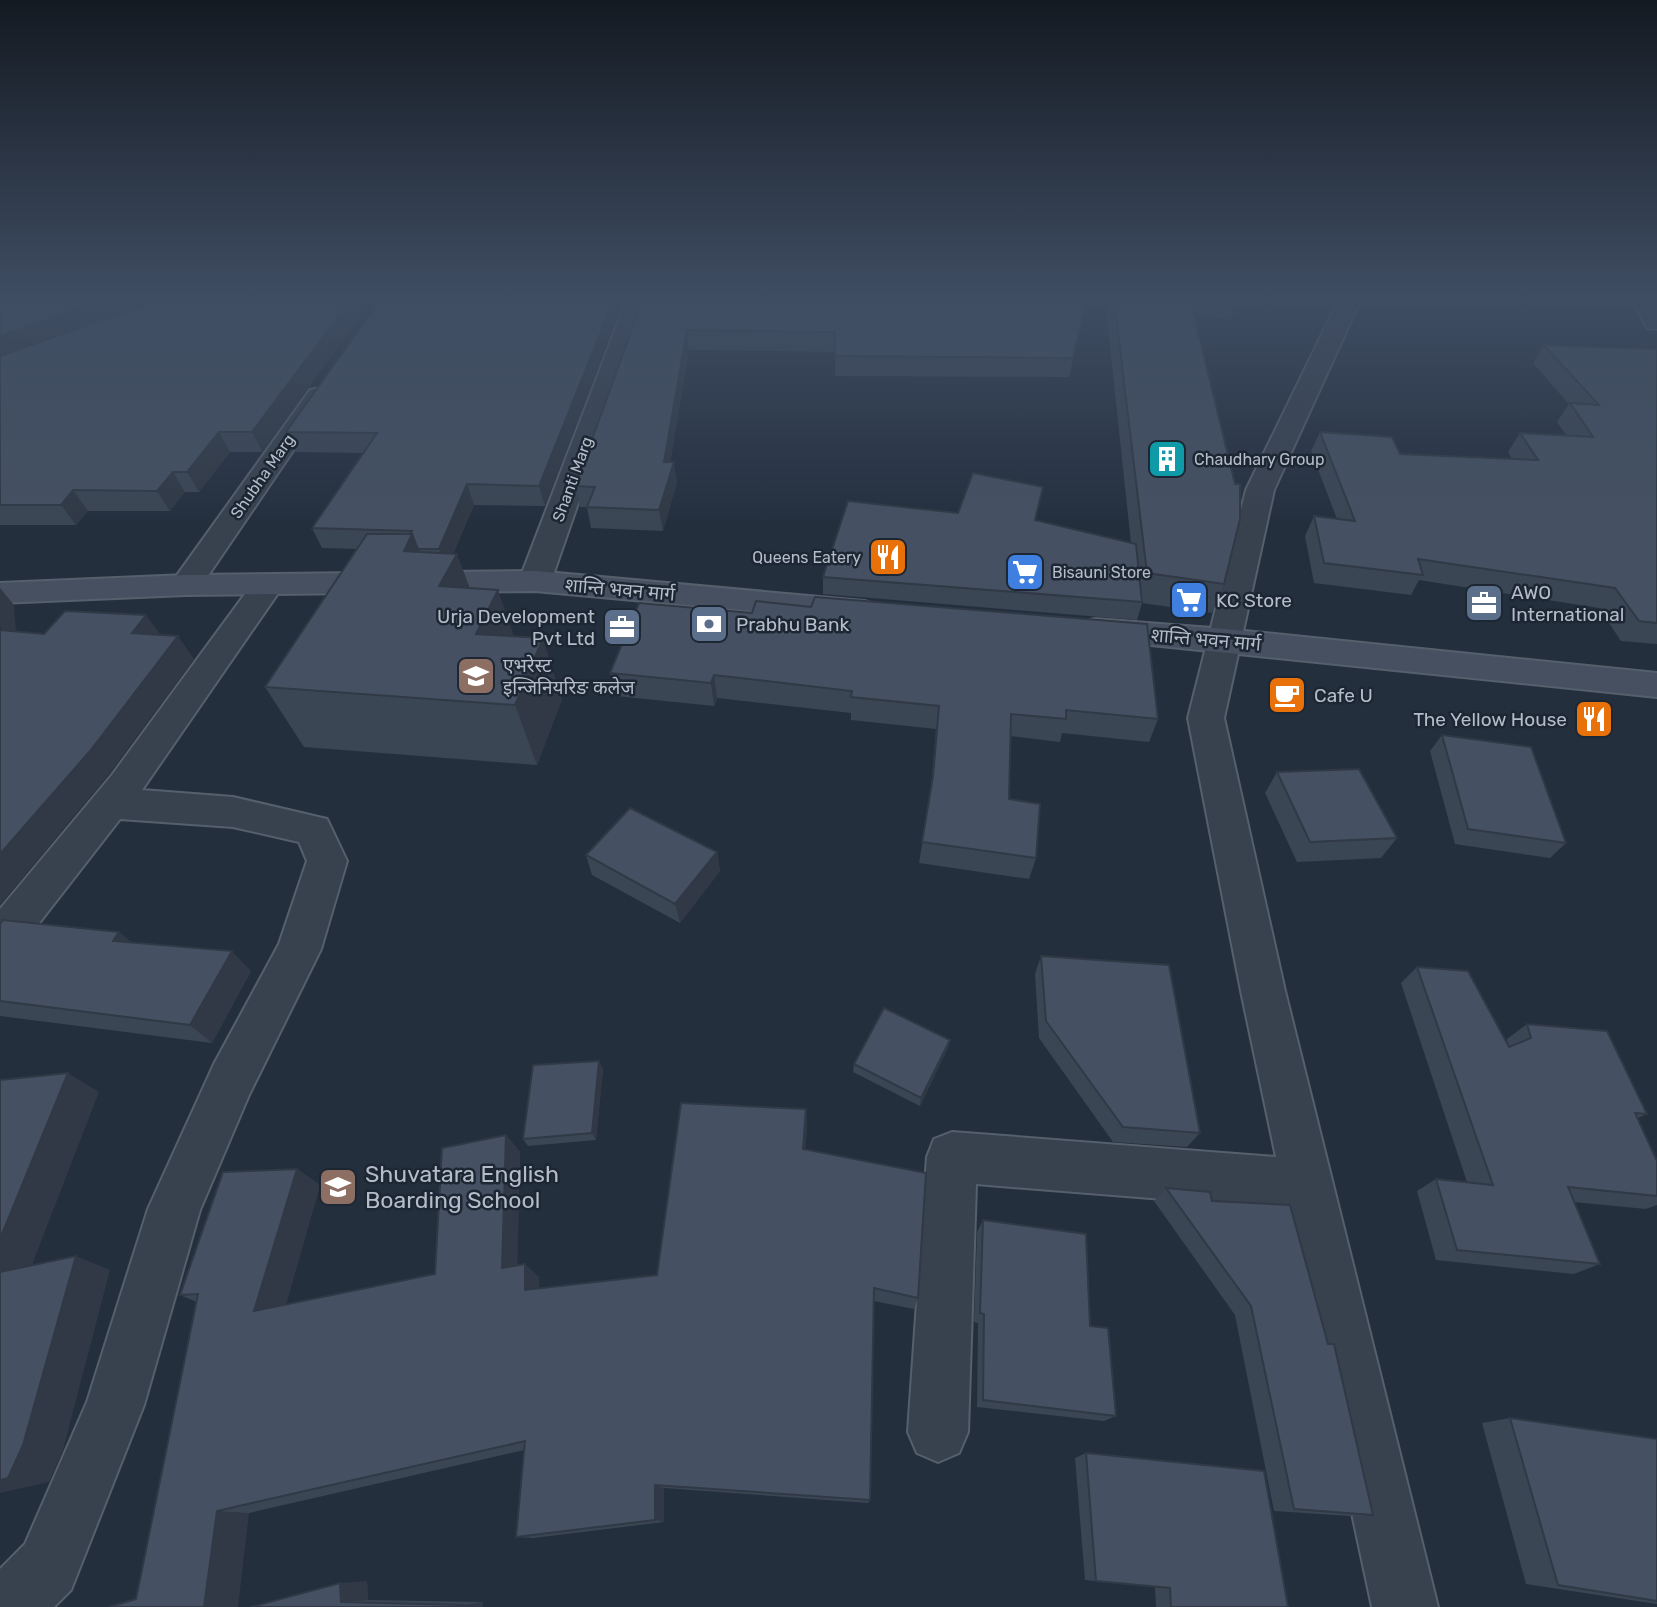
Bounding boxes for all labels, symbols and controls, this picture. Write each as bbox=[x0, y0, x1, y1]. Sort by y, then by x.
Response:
street label: Shubha Marg bbox=[226, 431, 298, 522]
street label: Shanti Marg bbox=[548, 434, 597, 524]
building icon: Chaudhary Group bbox=[1146, 438, 1188, 480]
place label: Chaudhary Group bbox=[1194, 450, 1325, 469]
restaurant icon: Queens Eatery bbox=[867, 536, 909, 578]
place label: Queens Eatery bbox=[752, 548, 861, 567]
supermarket icon: Bisauni Store bbox=[1004, 551, 1046, 593]
place label: Bisauni Store bbox=[1052, 563, 1151, 582]
street label: शान्ति भवन मार्ग bbox=[564, 573, 677, 606]
supermarket icon: KC Store bbox=[1168, 579, 1210, 621]
place label: AWO International bbox=[1511, 581, 1624, 626]
office icon: AWO International bbox=[1463, 582, 1505, 624]
place label: KC Store bbox=[1216, 589, 1292, 612]
bank icon: Prabhu Bank bbox=[688, 603, 730, 645]
place label: Urja Development Pvt Ltd bbox=[437, 605, 596, 650]
office icon: Urja Development Pvt Ltd bbox=[601, 606, 643, 648]
place label: Prabhu Bank bbox=[736, 613, 849, 636]
street label: शान्ति भवन मार्ग bbox=[1150, 623, 1263, 656]
place label: एभरेस्ट इन्जिनियरिङ कलेज bbox=[503, 654, 635, 699]
school or university icon: एभरेस्ट इन्जिनियरिङ कलेज bbox=[455, 655, 497, 697]
cafe icon: Cafe U bbox=[1266, 674, 1308, 716]
place label: Cafe U bbox=[1314, 684, 1373, 707]
restaurant icon: The Yellow House bbox=[1573, 698, 1615, 740]
place label: The Yellow House bbox=[1413, 708, 1567, 731]
place label: Shuvatara English Boarding School bbox=[365, 1160, 559, 1214]
school or university icon: Shuvatara English Boarding School bbox=[317, 1166, 359, 1208]

